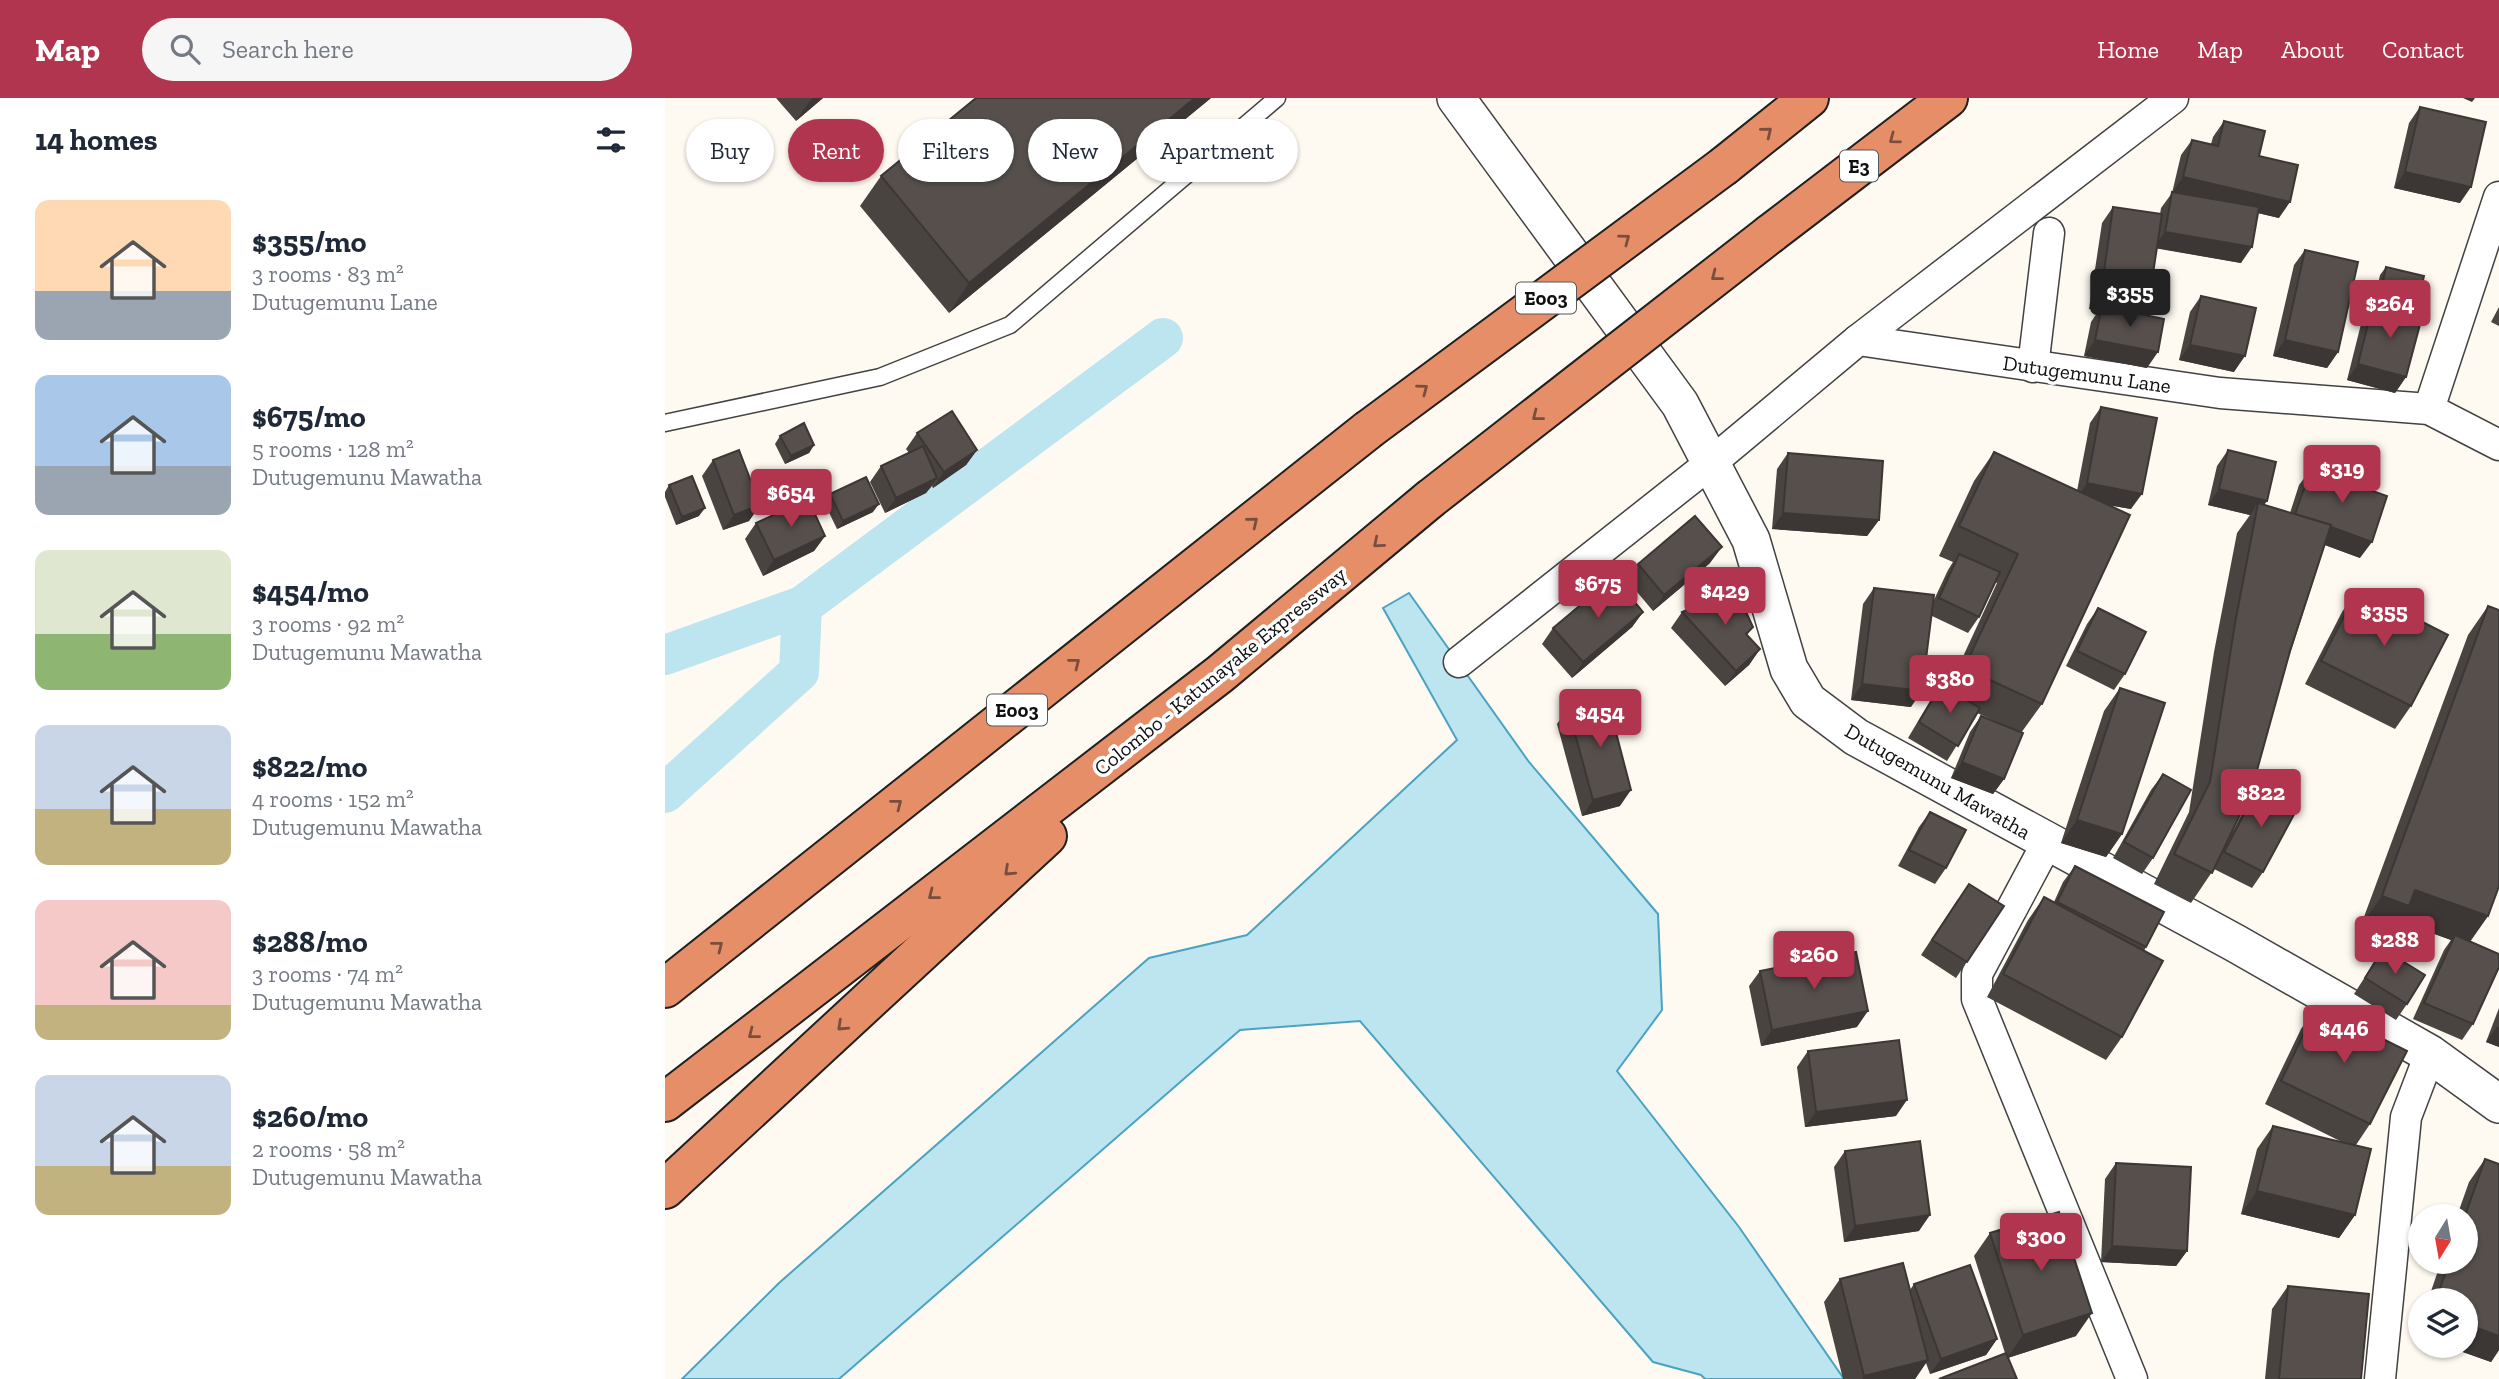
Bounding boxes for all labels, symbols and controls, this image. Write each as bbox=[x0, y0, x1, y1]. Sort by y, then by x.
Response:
search box bbox=[142, 18, 632, 81]
text: Map bbox=[35, 30, 100, 69]
icon: search bbox=[166, 30, 204, 68]
text: Search here bbox=[222, 33, 354, 65]
text: Home bbox=[2097, 35, 2159, 64]
text: Map bbox=[2197, 35, 2243, 64]
text: About bbox=[2281, 35, 2344, 64]
text: Contact bbox=[2382, 35, 2464, 64]
chip: Buy bbox=[686, 119, 774, 182]
chip: Rent bbox=[788, 119, 884, 182]
chip: Filters bbox=[898, 119, 1014, 182]
chip: New bbox=[1028, 119, 1122, 182]
chip: Apartment bbox=[1136, 119, 1298, 182]
icon: filters bbox=[592, 121, 630, 159]
text: 14 homes bbox=[35, 122, 158, 158]
one-way arrow bbox=[1758, 128, 1771, 140]
one-way arrow bbox=[1889, 131, 1902, 144]
road number: E3 bbox=[1840, 150, 1878, 181]
text: $355/mo bbox=[252, 224, 366, 260]
icon: home bbox=[91, 228, 175, 312]
one-way arrow bbox=[1617, 235, 1630, 248]
text: 3 rooms · 83 m² bbox=[252, 260, 404, 288]
one-way arrow bbox=[1712, 267, 1724, 280]
pin: $355 bbox=[2089, 270, 2171, 329]
text: $355 bbox=[2106, 278, 2154, 306]
pin: $264 bbox=[2349, 280, 2431, 340]
road number: E003 bbox=[1516, 282, 1576, 314]
text: Dutugemunu Lane bbox=[252, 288, 438, 316]
text: $264 bbox=[2365, 289, 2415, 317]
street label: Dutugemunu Lane bbox=[2001, 350, 2173, 398]
one-way arrow bbox=[1415, 385, 1428, 398]
text: $675/mo bbox=[252, 399, 366, 435]
icon: home bbox=[91, 403, 175, 487]
one-way arrow bbox=[1532, 407, 1544, 420]
text: 5 rooms · 128 m² bbox=[252, 435, 414, 463]
pin: $319 bbox=[2301, 446, 2383, 505]
text: $319 bbox=[2319, 454, 2365, 482]
text: Dutugemunu Mawatha bbox=[252, 463, 482, 491]
pin: $654 bbox=[750, 470, 832, 529]
text: $654 bbox=[767, 478, 815, 506]
one-way arrow bbox=[1246, 517, 1258, 530]
one-way arrow bbox=[1373, 534, 1386, 547]
pin: $675 bbox=[1557, 560, 1639, 620]
street label: Colombo - Katunayake Expressway bbox=[1089, 561, 1351, 780]
pin: $429 bbox=[1684, 568, 1766, 627]
text: $675 bbox=[1574, 569, 1622, 597]
text: $454/mo bbox=[252, 574, 369, 610]
text: $429 bbox=[1700, 576, 1750, 604]
icon: home bbox=[91, 578, 175, 662]
pin: $355 bbox=[2343, 588, 2425, 648]
text: $355 bbox=[2360, 597, 2408, 625]
text: 3 rooms · 92 m² bbox=[252, 610, 404, 638]
text: Dutugemunu Mawatha bbox=[252, 638, 482, 666]
pin: $380 bbox=[1909, 656, 1991, 715]
one-way arrow bbox=[1068, 659, 1080, 672]
text: $380 bbox=[1925, 664, 1975, 692]
pin: $454 bbox=[1559, 690, 1641, 749]
road number: E003 bbox=[987, 694, 1047, 726]
text: $454 bbox=[1575, 698, 1625, 726]
street label: Dutugemunu Mawatha bbox=[1841, 718, 2035, 844]
text: $822/mo bbox=[252, 749, 368, 785]
icon: home bbox=[91, 753, 175, 837]
pin: $822 bbox=[2220, 770, 2302, 829]
text: $822 bbox=[2237, 778, 2285, 806]
text: 4 rooms · 152 m² bbox=[252, 785, 414, 813]
one-way arrow bbox=[889, 800, 901, 813]
text: Dutugemunu Mawatha bbox=[252, 813, 482, 841]
one-way arrow bbox=[1004, 863, 1017, 875]
one-way arrow bbox=[928, 887, 941, 900]
pin: $288 bbox=[2354, 916, 2436, 976]
text: $288/mo bbox=[252, 924, 368, 960]
text: $288 bbox=[2371, 925, 2419, 953]
icon: home bbox=[91, 928, 175, 1012]
pin: $260 bbox=[1773, 932, 1855, 991]
text: $260 bbox=[1789, 940, 1839, 968]
one-way arrow bbox=[711, 941, 723, 954]
text: 3 rooms · 74 m² bbox=[252, 960, 403, 988]
text: Dutugemunu Mawatha bbox=[252, 988, 482, 1016]
pin: $446 bbox=[2303, 1006, 2385, 1065]
text: $446 bbox=[2319, 1014, 2369, 1042]
one-way arrow bbox=[837, 1018, 850, 1031]
one-way arrow bbox=[748, 1026, 761, 1039]
text: $260/mo bbox=[252, 1099, 368, 1135]
icon: home bbox=[91, 1103, 175, 1187]
text: 2 rooms · 58 m² bbox=[252, 1135, 405, 1163]
text: Dutugemunu Mawatha bbox=[252, 1163, 482, 1191]
north arrow bbox=[2408, 1204, 2478, 1274]
map controls bbox=[2408, 1204, 2478, 1358]
pin: $300 bbox=[2000, 1214, 2082, 1273]
text: $300 bbox=[2016, 1222, 2066, 1250]
button: layers bbox=[2408, 1288, 2478, 1358]

